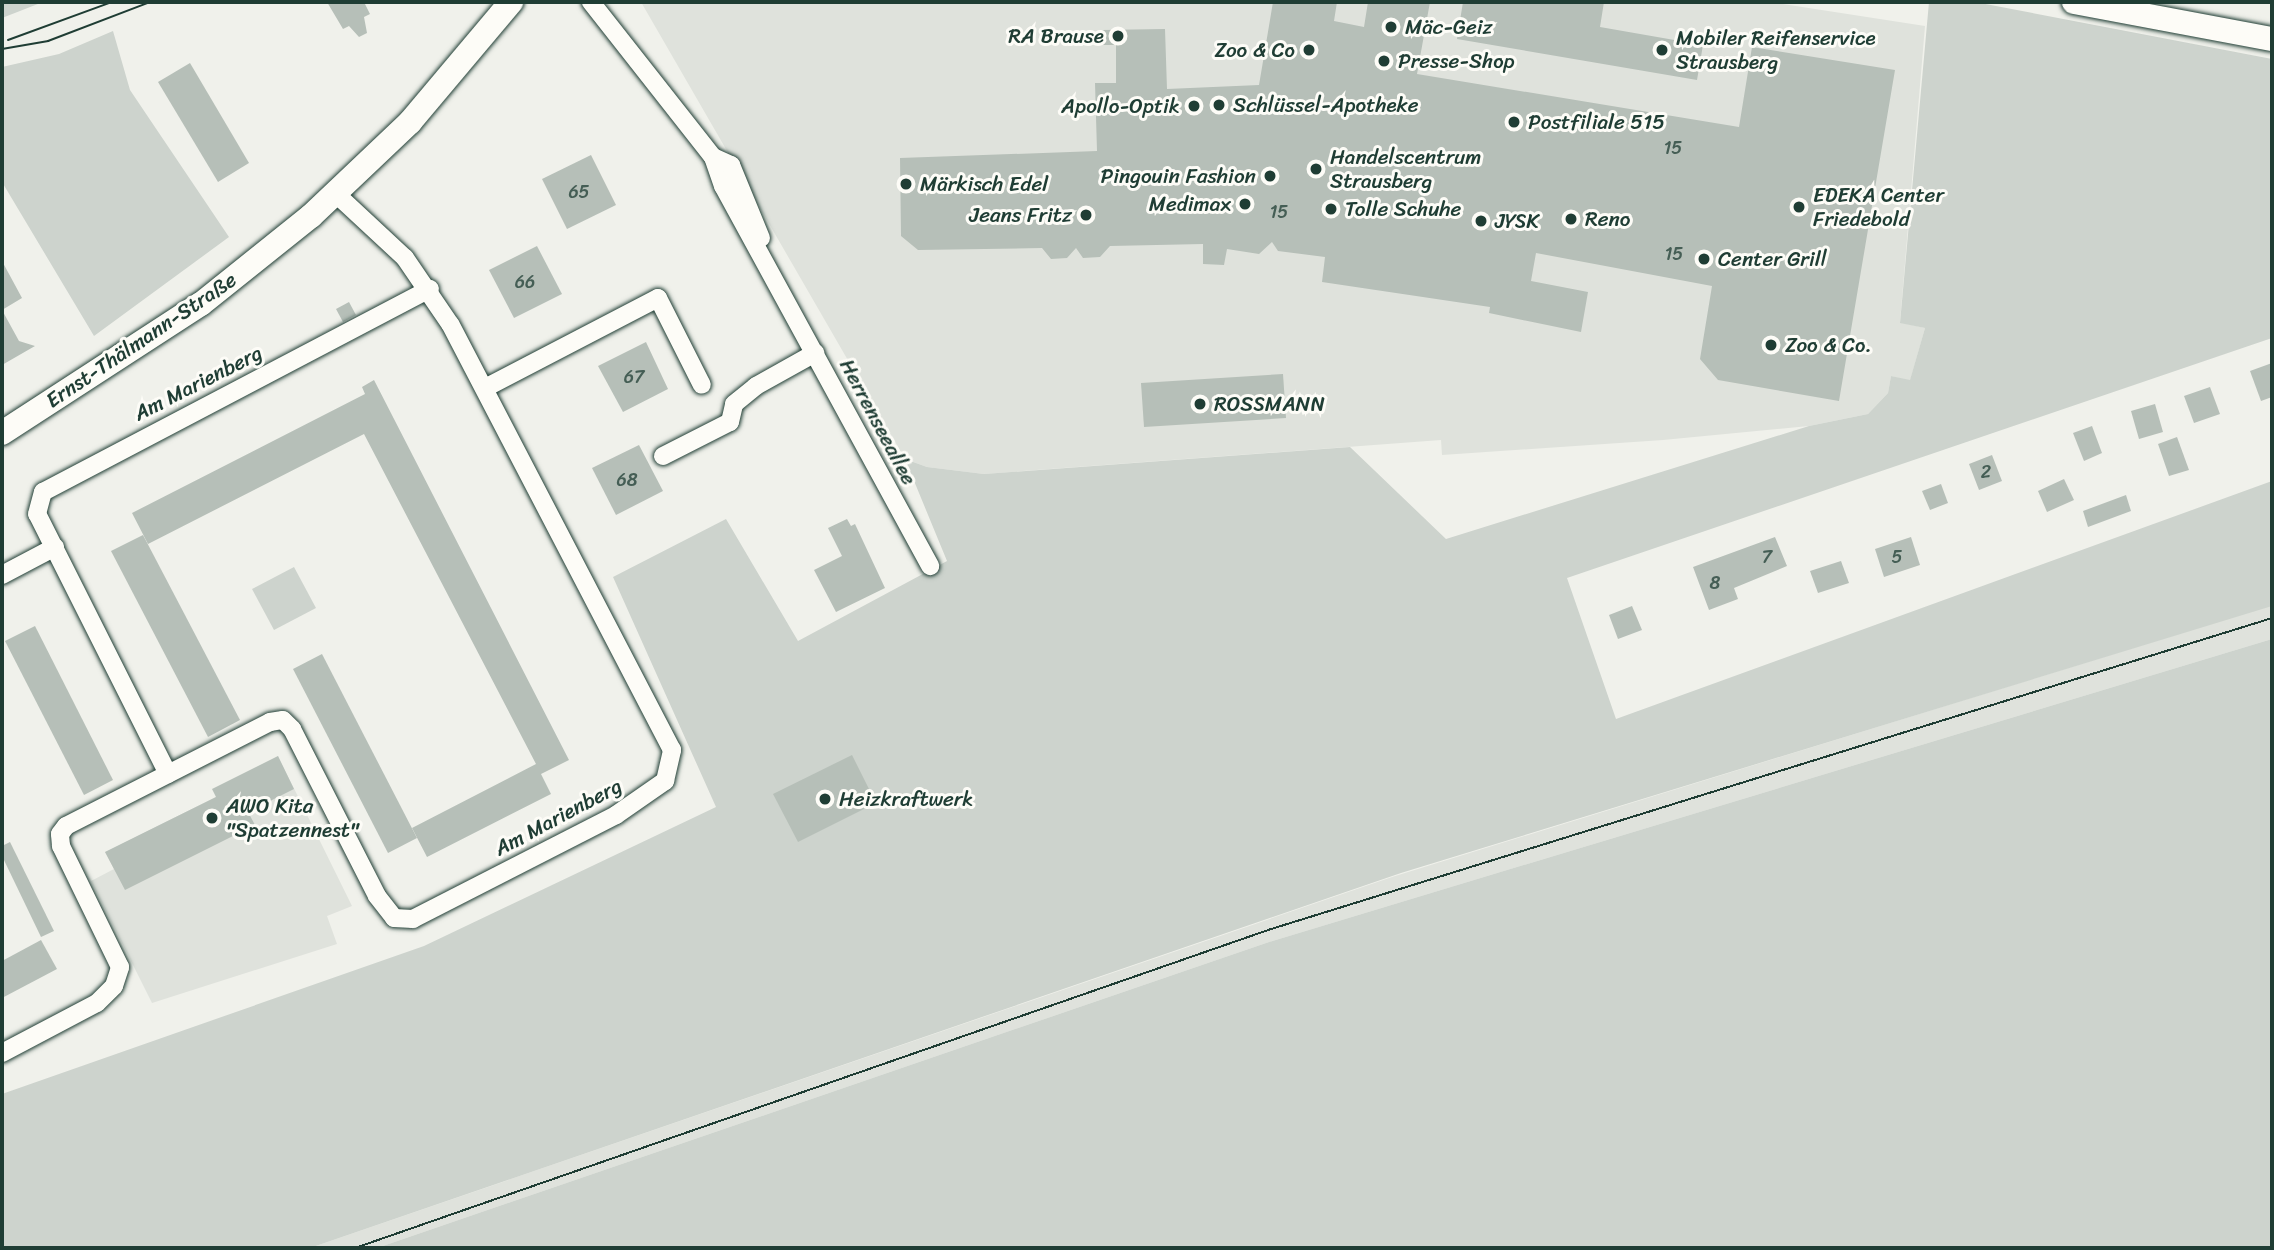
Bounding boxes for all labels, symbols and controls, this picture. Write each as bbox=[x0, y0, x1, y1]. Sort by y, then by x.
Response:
place label: Mäc-Geiz bbox=[1405, 14, 1493, 40]
marker: Mäc-Geiz bbox=[1383, 19, 1399, 35]
place label: RA Brause bbox=[1009, 23, 1104, 49]
place label: Mobiler Reifenservice Strausberg bbox=[1676, 25, 1876, 75]
marker: RA Brause bbox=[1110, 28, 1126, 44]
place label: Zoo & Co bbox=[1214, 37, 1295, 63]
marker: Zoo & Co bbox=[1301, 42, 1317, 58]
marker: Mobiler Reifenservice Strausberg bbox=[1654, 42, 1670, 58]
place label: Presse-Shop bbox=[1398, 48, 1515, 74]
marker: Presse-Shop bbox=[1376, 53, 1392, 69]
place label: Schlüssel-Apotheke bbox=[1233, 92, 1419, 118]
place label: Apollo-Optik bbox=[1061, 93, 1180, 119]
marker: Schlüssel-Apotheke bbox=[1211, 97, 1227, 113]
marker: Apollo-Optik bbox=[1186, 98, 1202, 114]
place label: Postfiliale 515 bbox=[1528, 109, 1665, 135]
marker: Postfiliale 515 bbox=[1506, 114, 1522, 130]
house number: 15 bbox=[1664, 137, 1682, 159]
place label: Handelscentrum Strausberg bbox=[1330, 144, 1481, 194]
marker: Handelscentrum Strausberg bbox=[1308, 161, 1324, 177]
place label: Pingouin Fashion bbox=[1101, 163, 1256, 189]
marker: Pingouin Fashion bbox=[1262, 168, 1278, 184]
place label: Märkisch Edel bbox=[920, 171, 1048, 197]
marker: Märkisch Edel bbox=[898, 176, 914, 192]
house number: 65 bbox=[568, 181, 590, 203]
place label: EDEKA Center Friedebold bbox=[1813, 182, 1945, 232]
place label: Medimax bbox=[1149, 191, 1231, 217]
marker: Medimax bbox=[1237, 196, 1253, 212]
place label: Tolle Schuhe bbox=[1345, 196, 1461, 222]
marker: EDEKA Center Friedebold bbox=[1791, 199, 1807, 215]
house number: 15 bbox=[1270, 201, 1288, 223]
marker: Tolle Schuhe bbox=[1323, 201, 1339, 217]
place label: Jeans Fritz bbox=[969, 202, 1072, 228]
place label: Reno bbox=[1585, 206, 1631, 232]
marker: Jeans Fritz bbox=[1078, 207, 1094, 223]
place label: JYSK bbox=[1495, 208, 1539, 234]
marker: Reno bbox=[1563, 211, 1579, 227]
marker: JYSK bbox=[1473, 213, 1489, 229]
house number: 15 bbox=[1665, 243, 1683, 265]
place label: Center Grill bbox=[1718, 246, 1827, 272]
marker: Center Grill bbox=[1696, 251, 1712, 267]
street label: Ernst-Thälmann-Straße bbox=[41, 267, 241, 413]
house number: 66 bbox=[515, 271, 535, 293]
place label: Zoo & Co. bbox=[1785, 332, 1872, 358]
marker: Zoo & Co. bbox=[1763, 337, 1779, 353]
street label: Am Marienberg bbox=[130, 340, 266, 426]
street label: Herrenseeallee bbox=[834, 355, 922, 489]
house number: 67 bbox=[624, 366, 644, 388]
place label: ROSSMANN bbox=[1214, 391, 1325, 417]
marker: ROSSMANN bbox=[1192, 396, 1208, 412]
house number: 2 bbox=[1981, 461, 1991, 483]
house number: 68 bbox=[616, 469, 638, 491]
house number: 7 bbox=[1762, 546, 1772, 568]
house number: 5 bbox=[1892, 546, 1902, 568]
house number: 8 bbox=[1710, 572, 1720, 594]
street label: Am Marienberg bbox=[490, 773, 626, 861]
place label: Heizkraftwerk bbox=[839, 786, 974, 812]
marker: Heizkraftwerk bbox=[817, 791, 833, 807]
place label: AWO Kita "Spatzennest" bbox=[226, 793, 359, 843]
marker: AWO Kita "Spatzennest" bbox=[204, 810, 220, 826]

